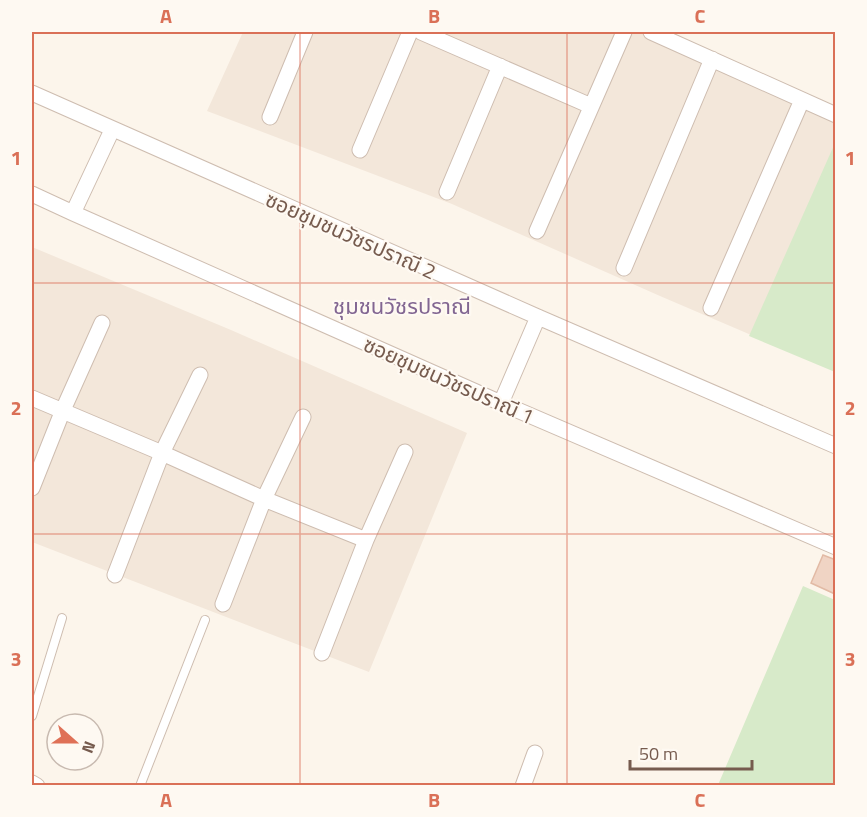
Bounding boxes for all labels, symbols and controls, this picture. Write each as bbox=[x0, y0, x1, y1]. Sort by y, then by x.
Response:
text: A bbox=[160, 0, 172, 31]
text: B bbox=[428, 0, 440, 31]
text: C bbox=[695, 0, 706, 31]
text: 1 bbox=[10, 142, 22, 173]
text: 1 bbox=[844, 142, 856, 173]
street label: ซอยชุมชนวัชรปราณี 2 bbox=[260, 183, 442, 287]
district label: ชุมชนวัชรปราณี bbox=[333, 289, 471, 323]
street label: ซอยชุมชนวัชรปราณี 1 bbox=[358, 328, 540, 432]
text: 2 bbox=[10, 392, 22, 423]
text: 2 bbox=[844, 392, 856, 423]
text: 3 bbox=[10, 643, 22, 674]
text: 3 bbox=[844, 643, 856, 674]
north arrow bbox=[45, 712, 105, 772]
scale bar bbox=[630, 733, 752, 771]
text: N bbox=[76, 738, 102, 757]
text: 50 m bbox=[639, 740, 678, 767]
text: A bbox=[160, 784, 172, 815]
text: B bbox=[428, 784, 440, 815]
text: C bbox=[695, 784, 706, 815]

